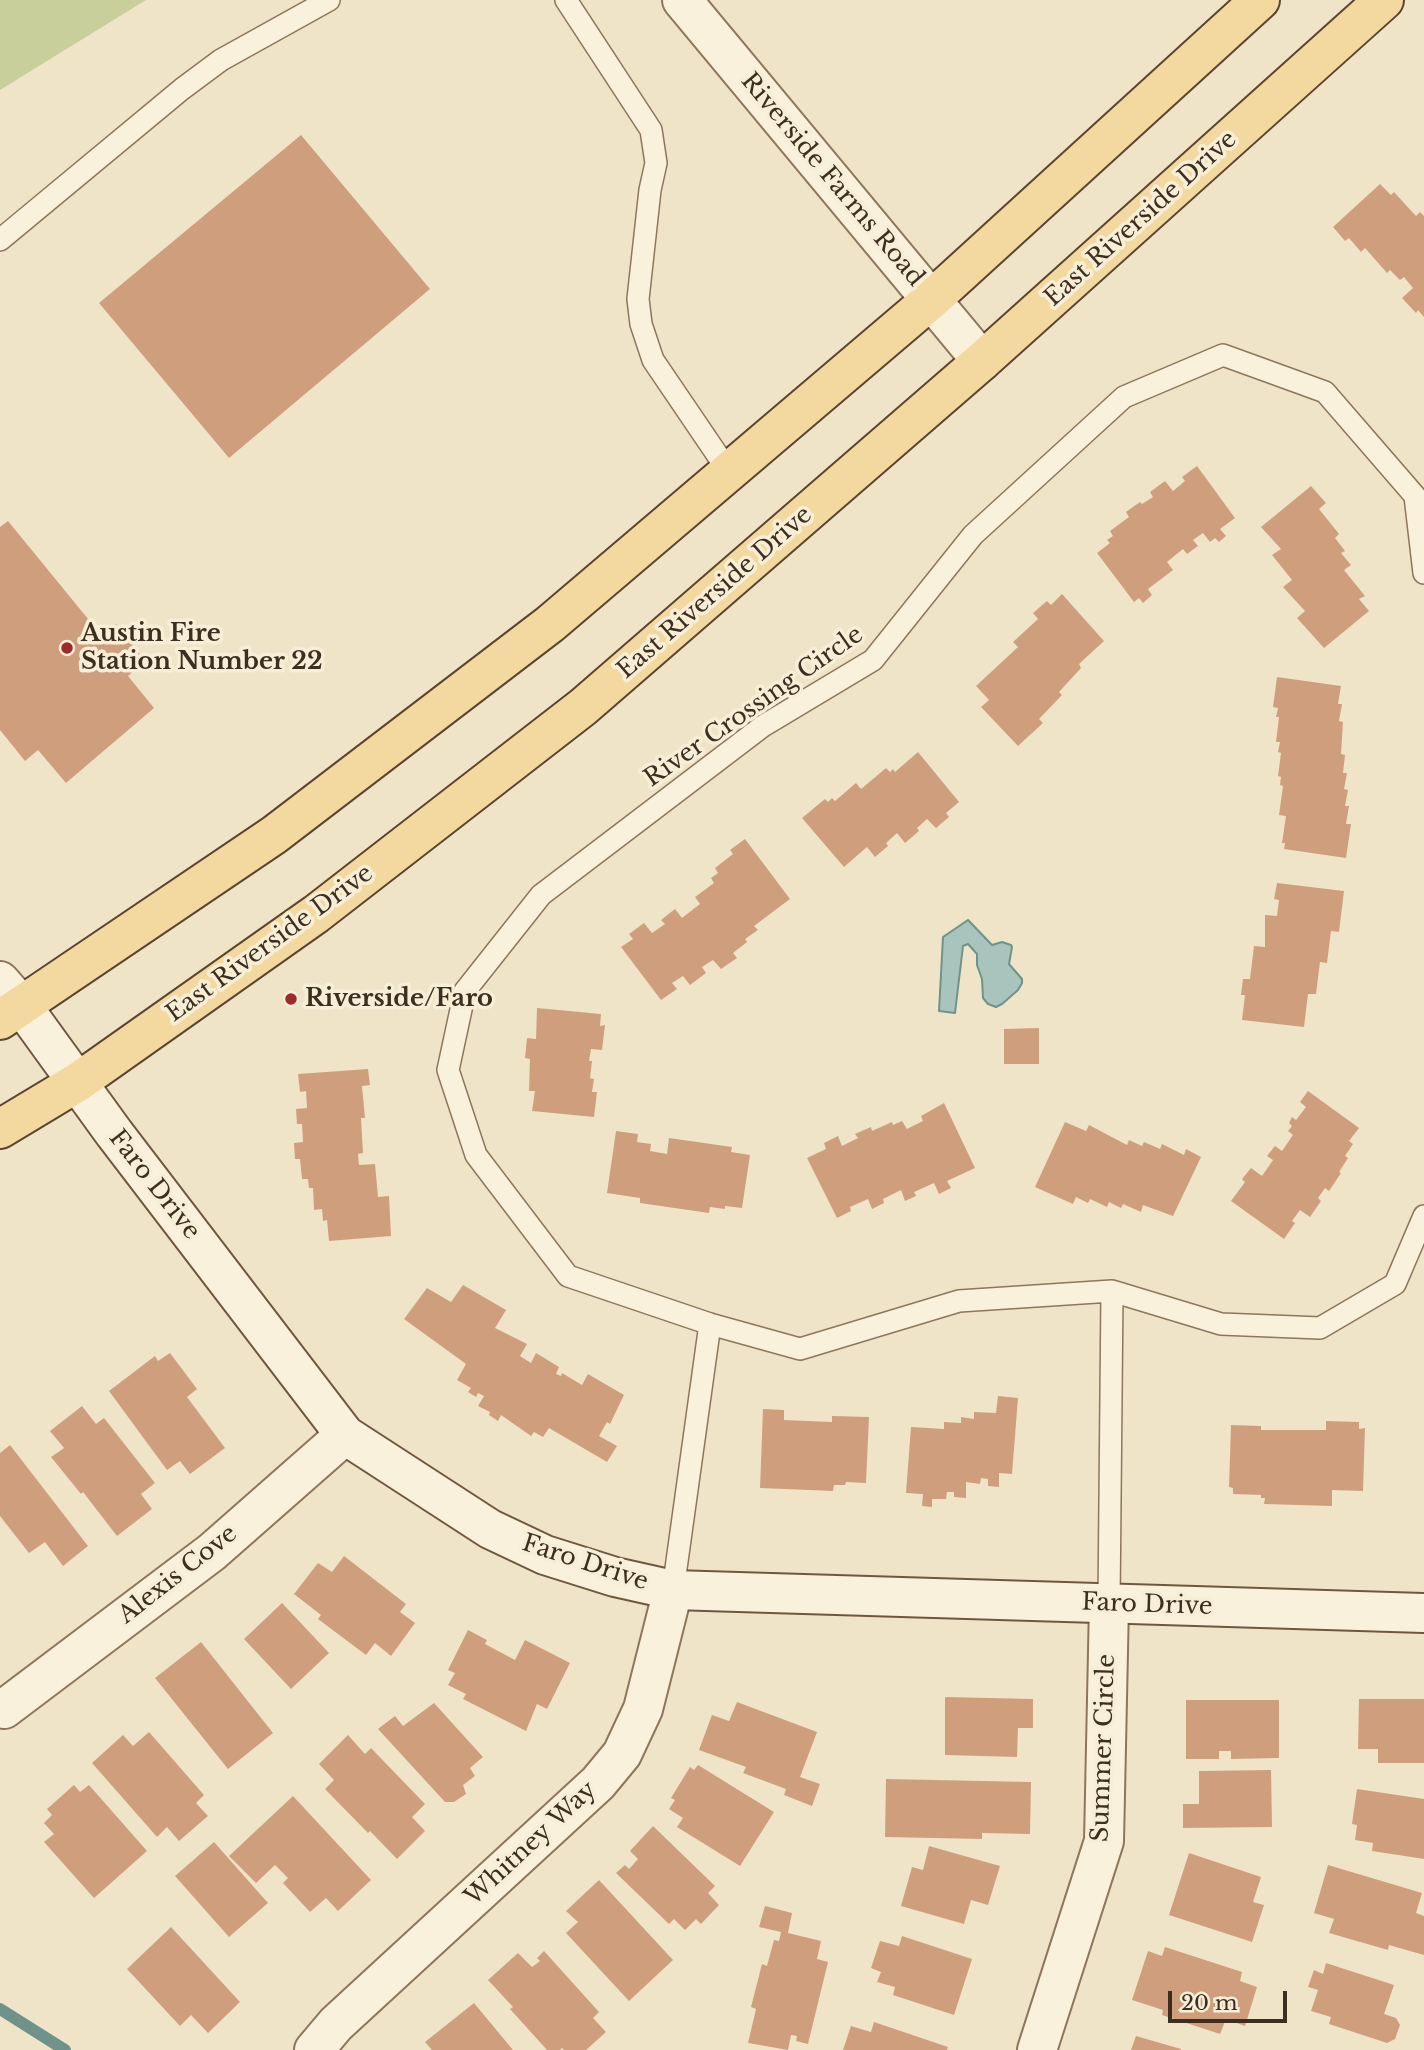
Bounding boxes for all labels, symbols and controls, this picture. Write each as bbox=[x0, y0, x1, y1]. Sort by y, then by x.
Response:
street label: Riverside Farms Road bbox=[734, 67, 930, 293]
street label: East Riverside Drive bbox=[1039, 125, 1243, 313]
street label: East Riverside Drive bbox=[612, 501, 818, 685]
place label: Austin Fire Station Number 22 bbox=[81, 620, 323, 676]
street label: River Crossing Circle bbox=[639, 621, 869, 793]
marker: Austin Fire Station Number 22 bbox=[59, 640, 75, 656]
street label: East Riverside Drive bbox=[161, 859, 379, 1029]
place label: Riverside/Faro bbox=[305, 985, 493, 1013]
marker: Riverside/Faro bbox=[283, 991, 299, 1007]
street label: Faro Drive bbox=[102, 1125, 206, 1245]
street label: Alexis Cove bbox=[113, 1520, 243, 1630]
street label: Faro Drive bbox=[518, 1529, 652, 1597]
street label: Faro Drive bbox=[1081, 1588, 1213, 1622]
street label: Summer Circle bbox=[1086, 1653, 1122, 1843]
street label: Whitney Way bbox=[459, 1776, 603, 1912]
scale bar bbox=[1172, 1976, 1291, 2020]
text: 20 m bbox=[1181, 1990, 1238, 2016]

